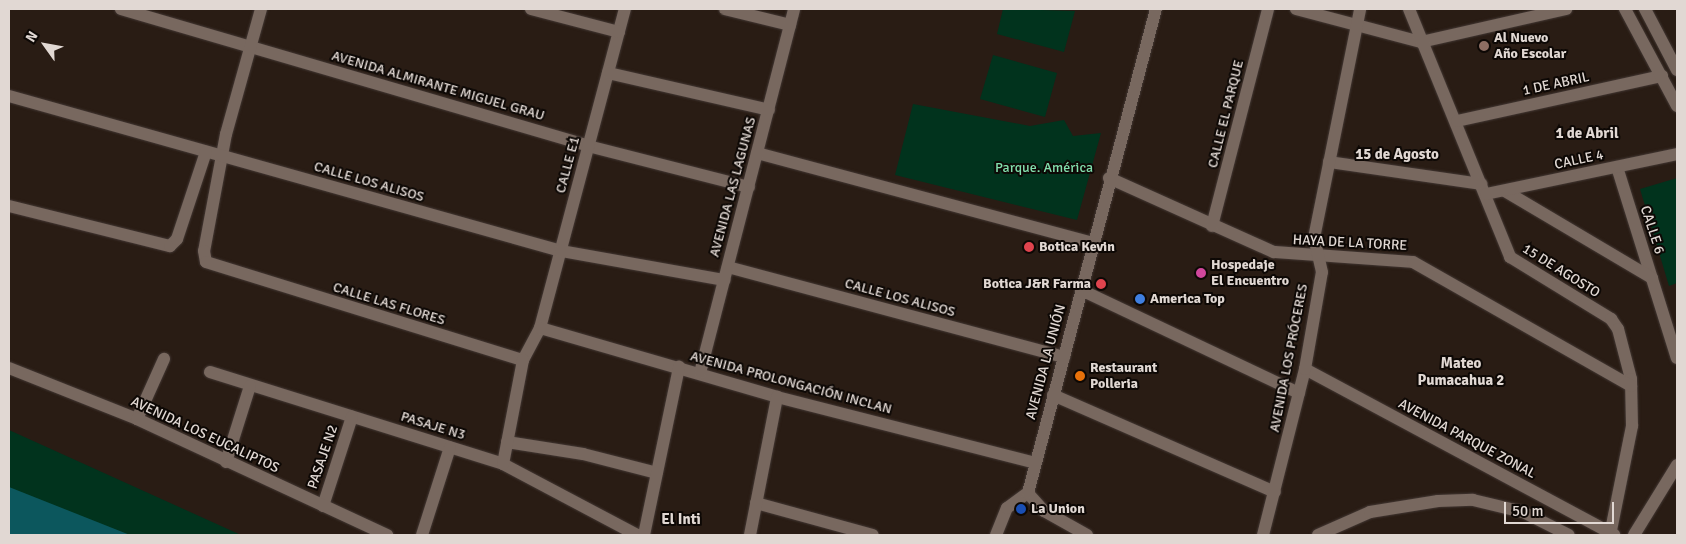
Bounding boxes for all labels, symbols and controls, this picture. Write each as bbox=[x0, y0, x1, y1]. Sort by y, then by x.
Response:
north arrow bbox=[20, 20, 70, 70]
text: N bbox=[22, 28, 42, 45]
place label: Al Nuevo Año Escolar bbox=[1494, 30, 1566, 62]
marker: Al Nuevo Año Escolar bbox=[1478, 40, 1490, 52]
street label: AVENIDA ALMIRANTE MIGUEL GRAU bbox=[330, 48, 546, 124]
street label: CALLE EL PARQUE bbox=[1204, 58, 1248, 170]
street label: 1 DE ABRIL bbox=[1521, 69, 1591, 99]
street label: AVENIDA LAS LAGUNAS bbox=[706, 115, 760, 259]
district label: 1 de Abril bbox=[1555, 125, 1619, 143]
street label: CALLE E1 bbox=[552, 135, 584, 195]
district label: 15 de Agosto bbox=[1355, 146, 1439, 164]
street label: CALLE 4 bbox=[1553, 147, 1605, 173]
street label: CALLE LOS ALISOS bbox=[312, 158, 426, 206]
park label: Parque. América bbox=[995, 160, 1093, 176]
street label: CALLE 6 bbox=[1636, 204, 1668, 256]
street label: HAYA DE LA TORRE bbox=[1292, 232, 1408, 254]
place label: Botica Kevin bbox=[1039, 239, 1115, 255]
marker: Botica Kevin bbox=[1023, 241, 1035, 253]
street label: 15 DE AGOSTO bbox=[1519, 241, 1603, 301]
place label: Hospedaje El Encuentro bbox=[1211, 257, 1289, 290]
marker: Hospedaje El Encuentro bbox=[1195, 267, 1207, 279]
street label: CALLE LOS ALISOS bbox=[843, 275, 957, 321]
place label: Botica J&R Farma bbox=[983, 276, 1091, 292]
marker: Botica J&R Farma bbox=[1095, 278, 1107, 290]
street label: CALLE LAS FLORES bbox=[331, 279, 447, 329]
street label: AVENIDA LOS PRÓCERES bbox=[1266, 282, 1312, 434]
place label: America Top bbox=[1150, 291, 1225, 307]
marker: America Top bbox=[1134, 293, 1146, 305]
street label: AVENIDA LA UNIÓN bbox=[1023, 303, 1069, 421]
street label: AVENIDA PROLONGACIÓN INCLAN bbox=[688, 348, 894, 418]
district label: Mateo Pumacahua 2 bbox=[1418, 354, 1504, 389]
place label: Restaurant Polleria bbox=[1090, 360, 1157, 392]
marker: Restaurant Polleria bbox=[1074, 370, 1086, 382]
street label: AVENIDA LOS EUCALIPTOS bbox=[128, 393, 282, 477]
street label: AVENIDA PARQUE ZONAL bbox=[1395, 396, 1539, 482]
street label: PASAJE N3 bbox=[399, 408, 467, 444]
street label: PASAJE N2 bbox=[304, 423, 342, 491]
scale bar bbox=[1506, 492, 1616, 524]
place label: La Union bbox=[1031, 501, 1085, 517]
text: 50 m bbox=[1512, 502, 1543, 520]
marker: La Union bbox=[1015, 503, 1027, 515]
district label: El Inti bbox=[661, 511, 701, 529]

